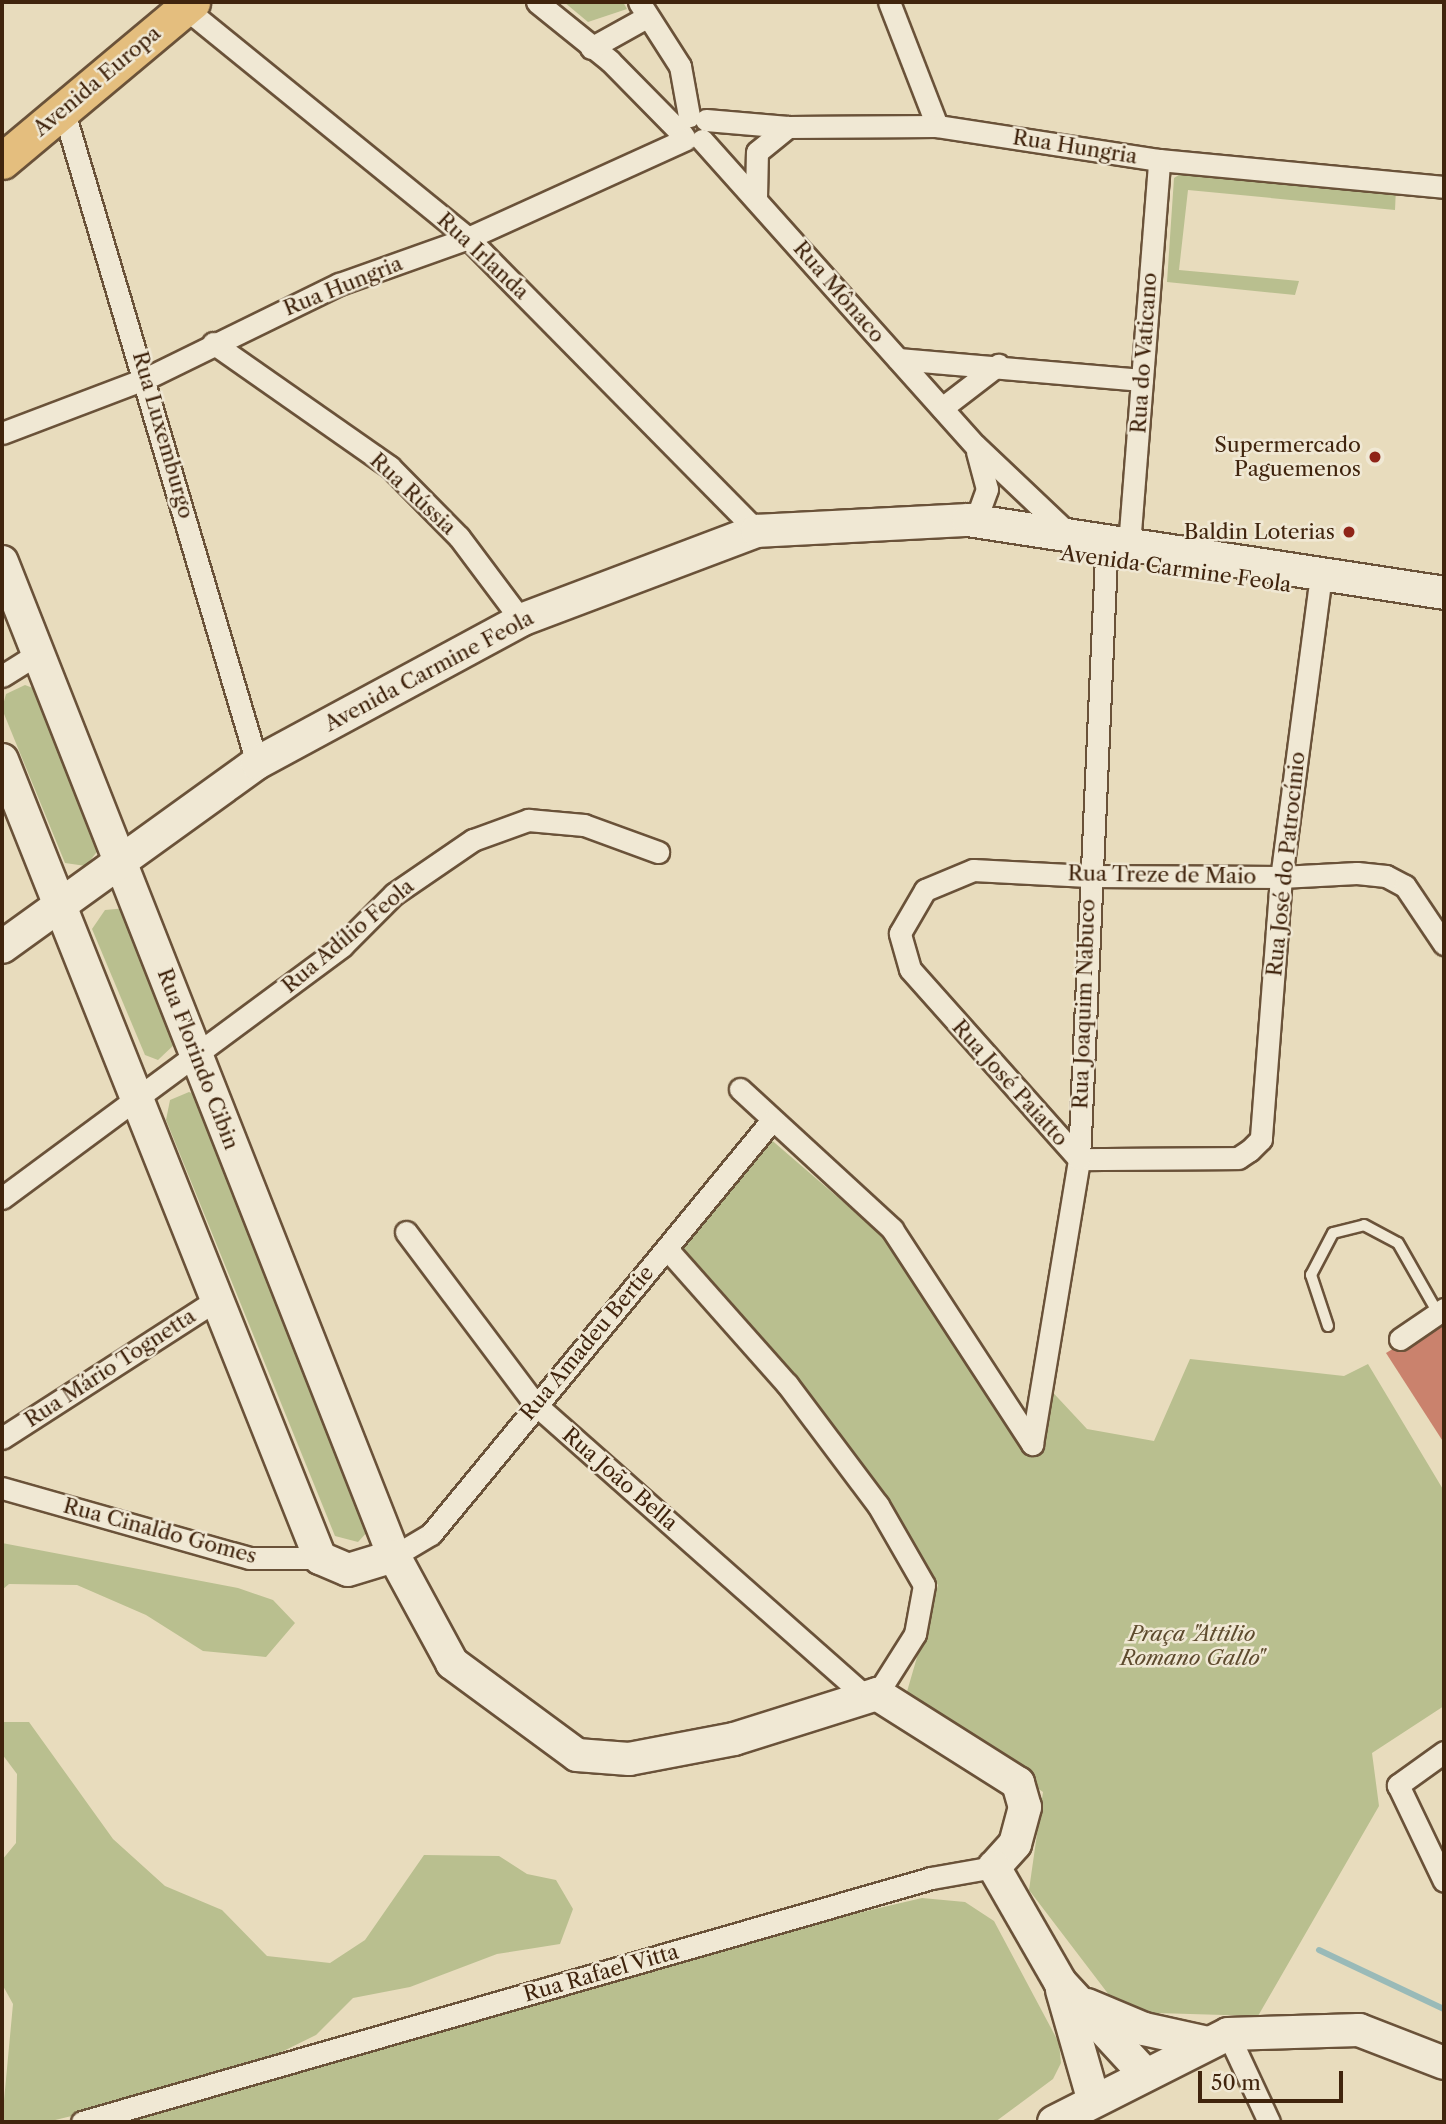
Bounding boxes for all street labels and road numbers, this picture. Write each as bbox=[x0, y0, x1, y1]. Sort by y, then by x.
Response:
street label: Avenida Europa bbox=[28, 20, 166, 142]
street label: Rua Hungria bbox=[1011, 125, 1139, 169]
street label: Rua Irlanda bbox=[432, 207, 534, 305]
street label: Rua Mônaco bbox=[788, 236, 890, 348]
street label: Rua Hungria bbox=[280, 251, 406, 321]
street label: Rua do Vaticano bbox=[1126, 271, 1162, 435]
street label: Rua Luxemburgo bbox=[127, 348, 199, 522]
street label: Rua Rússia bbox=[365, 448, 461, 540]
street label: Avenida Carmine Feola bbox=[1059, 540, 1293, 598]
street label: Avenida Carmine Feola bbox=[320, 605, 538, 737]
street label: Rua José do Patrocínio bbox=[1262, 750, 1310, 978]
street label: Rua Treze de Maio bbox=[1067, 861, 1257, 889]
street label: Rua Adílio Feola bbox=[277, 873, 419, 999]
street label: Rua Joaquim Nabuco bbox=[1068, 898, 1100, 1110]
street label: Rua Florindo Cibin bbox=[152, 965, 244, 1153]
street label: Rua José Paiatto bbox=[947, 1015, 1073, 1151]
street label: Rua Amadeu Bertie bbox=[515, 1260, 659, 1426]
street label: Rua Mário Tognetta bbox=[20, 1303, 200, 1433]
street label: Rua João Bella bbox=[557, 1422, 683, 1536]
street label: Rua Cinaldo Gomes bbox=[60, 1493, 260, 1569]
street label: Rua Rafael Vitta bbox=[520, 1939, 682, 2007]

